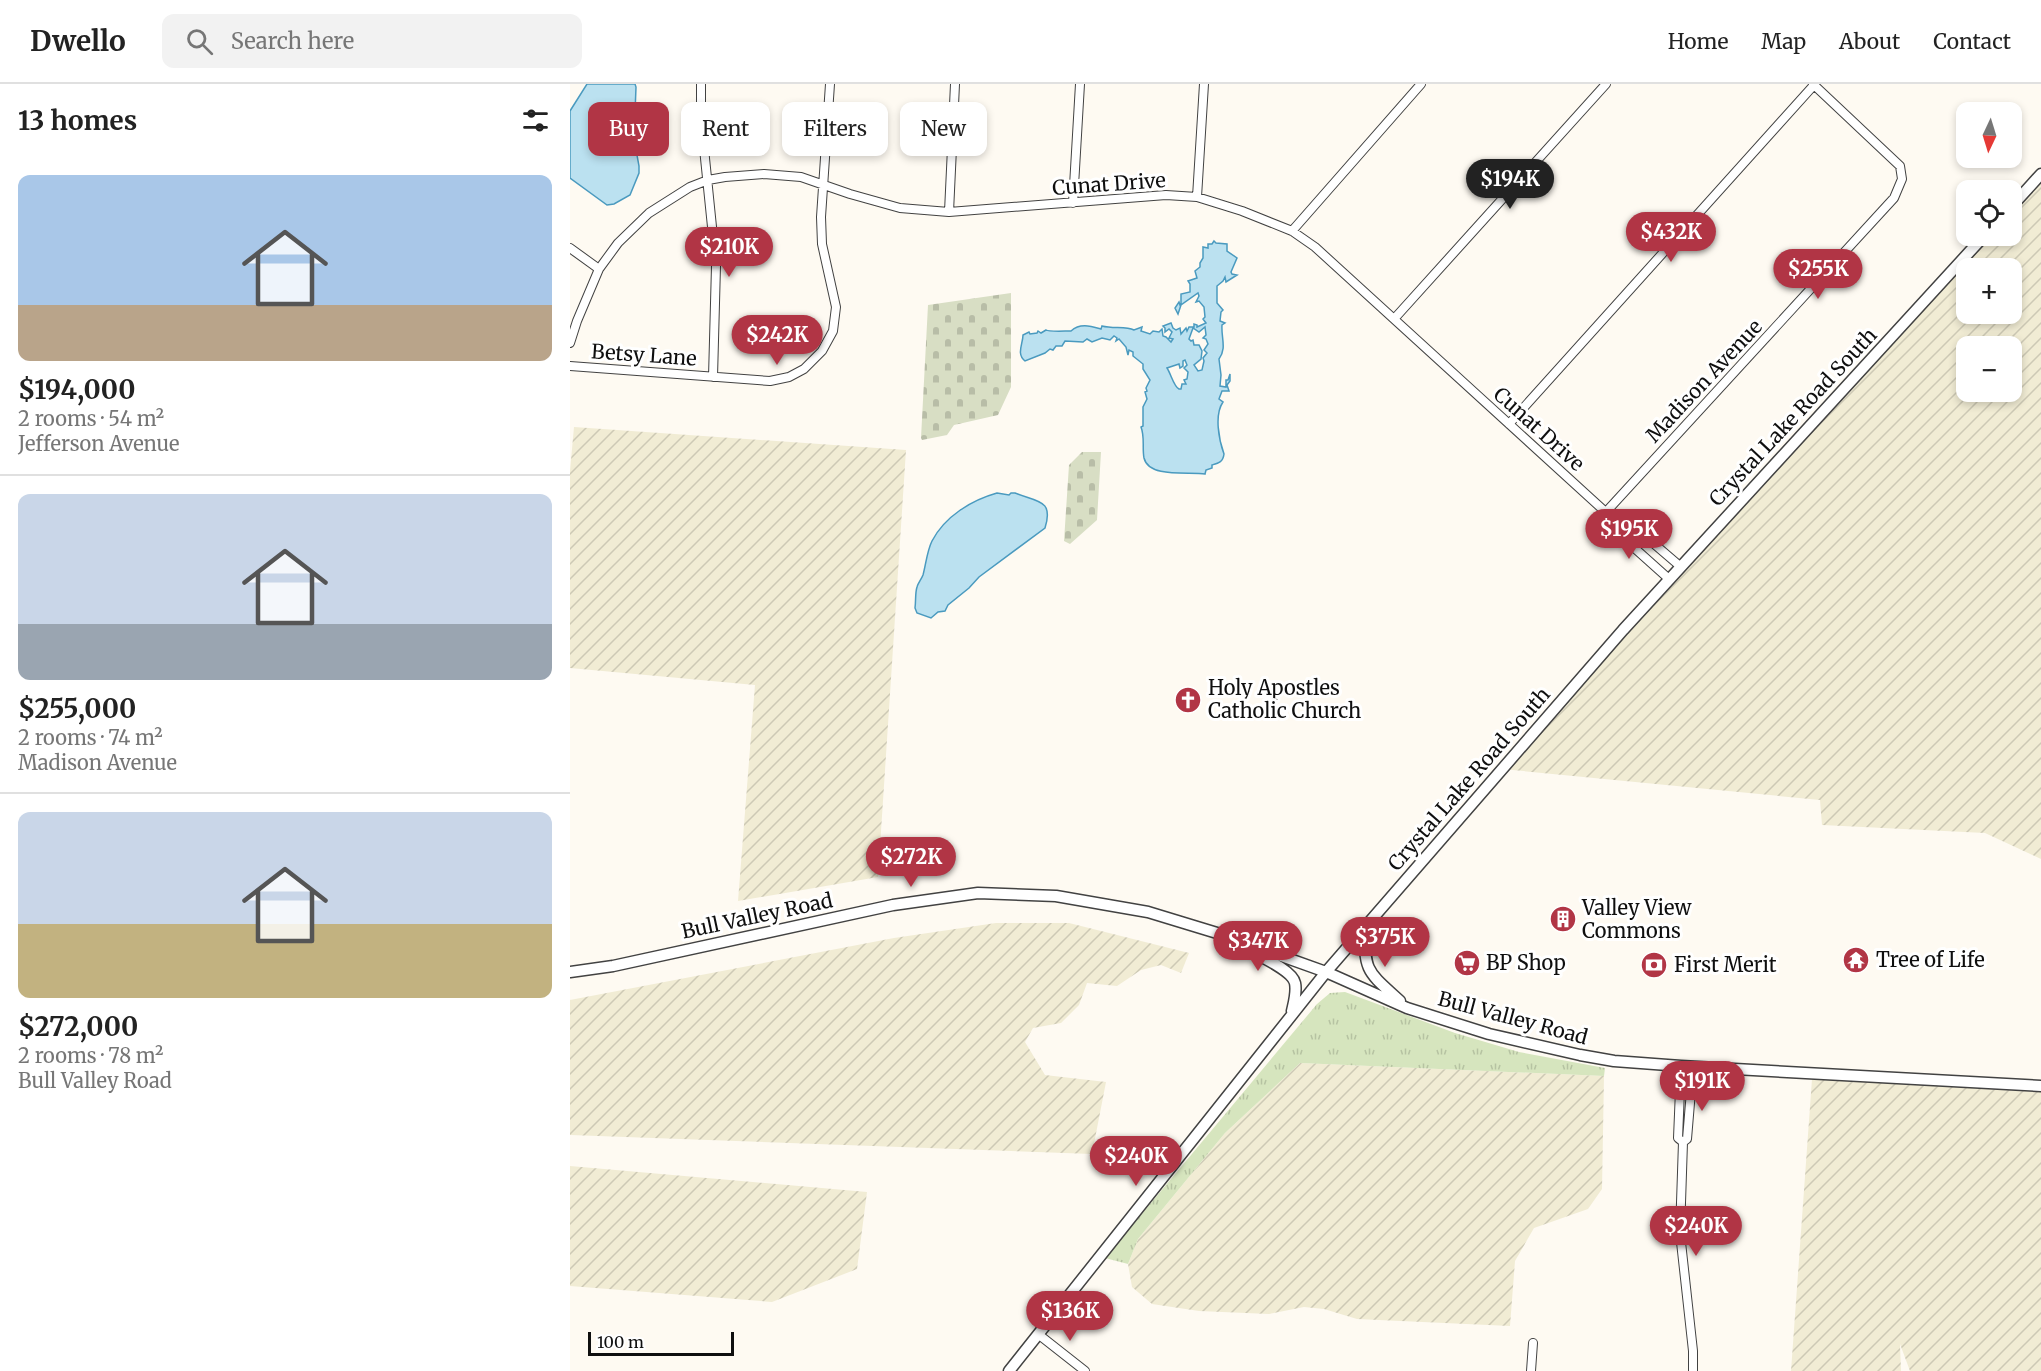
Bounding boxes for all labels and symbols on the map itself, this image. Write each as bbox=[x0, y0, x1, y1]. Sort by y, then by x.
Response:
north arrow bbox=[1956, 102, 2022, 168]
pin: $194K bbox=[1468, 159, 1552, 210]
street label: Cunat Drive bbox=[1051, 167, 1166, 200]
pin: $432K bbox=[1629, 212, 1713, 263]
pin: $210K bbox=[687, 227, 771, 278]
pin: $255K bbox=[1776, 249, 1860, 300]
street label: Madison Avenue bbox=[1640, 314, 1767, 447]
pin: $242K bbox=[735, 315, 819, 366]
street label: Crystal Lake Road South bbox=[1703, 322, 1882, 511]
street label: Betsy Lane bbox=[590, 338, 698, 371]
street label: Cunat Drive bbox=[1489, 381, 1590, 476]
pin: $195K bbox=[1587, 509, 1671, 560]
place label: Holy Apostles Catholic Church bbox=[1208, 675, 1361, 723]
street label: Crystal Lake Road South bbox=[1382, 682, 1555, 875]
church icon: Holy Apostles Catholic Church bbox=[1173, 685, 1203, 715]
pin: $272K bbox=[869, 837, 953, 888]
street label: Bull Valley Road bbox=[679, 887, 835, 944]
place label: Valley View Commons bbox=[1581, 895, 1693, 943]
building icon: Valley View Commons bbox=[1548, 904, 1578, 934]
pin: $375K bbox=[1343, 917, 1427, 968]
pin: $347K bbox=[1216, 921, 1300, 972]
temple icon: Tree of Life bbox=[1841, 945, 1871, 975]
place label: Tree of Life bbox=[1876, 947, 1985, 972]
supermarket icon: BP Shop bbox=[1452, 948, 1482, 978]
place label: BP Shop bbox=[1486, 950, 1566, 975]
bank icon: First Merit bbox=[1639, 950, 1669, 980]
place label: First Merit bbox=[1674, 952, 1777, 977]
street label: Bull Valley Road bbox=[1436, 986, 1591, 1050]
pin: $191K bbox=[1660, 1061, 1744, 1112]
pin: $240K bbox=[1094, 1136, 1178, 1187]
pin: $240K bbox=[1654, 1206, 1738, 1257]
pin: $136K bbox=[1028, 1291, 1112, 1342]
scale bar bbox=[588, 1329, 734, 1356]

